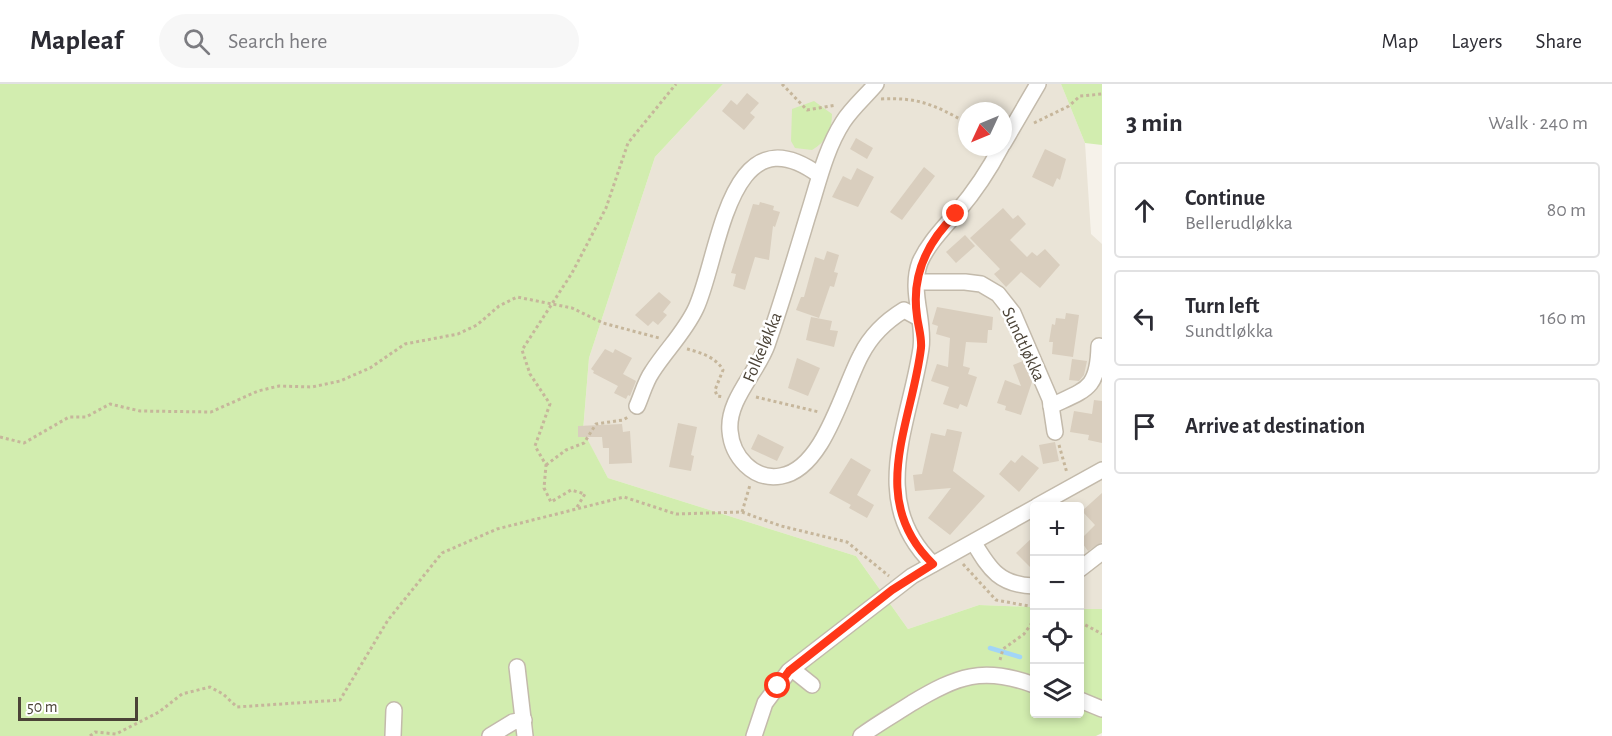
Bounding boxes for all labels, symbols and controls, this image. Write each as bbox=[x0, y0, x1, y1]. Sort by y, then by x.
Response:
search box bbox=[159, 14, 579, 68]
icon: search bbox=[180, 25, 213, 58]
text: Mapleaf bbox=[30, 27, 123, 55]
text: Search here bbox=[228, 30, 327, 52]
text: Map bbox=[1382, 31, 1418, 52]
text: Layers bbox=[1451, 31, 1502, 52]
text: Share bbox=[1535, 31, 1582, 52]
north arrow bbox=[958, 102, 1012, 156]
text: 3 min bbox=[1126, 110, 1183, 136]
text: Walk · 240 m bbox=[1488, 113, 1588, 133]
text: Continue bbox=[1185, 187, 1265, 209]
icon: ahead bbox=[1128, 194, 1161, 227]
route end bbox=[942, 200, 968, 226]
text: 80 m bbox=[1547, 200, 1586, 220]
text: Bellerudløkka bbox=[1185, 213, 1293, 233]
text: Turn left bbox=[1185, 295, 1259, 317]
icon: left bbox=[1128, 302, 1161, 335]
street label: Sundtløkka bbox=[998, 305, 1048, 384]
text: 160 m bbox=[1540, 308, 1586, 328]
street label: Folkeløkka bbox=[740, 310, 786, 385]
text: Sundtløkka bbox=[1185, 321, 1273, 341]
icon: arrive bbox=[1128, 410, 1161, 443]
text: Arrive at destination bbox=[1185, 415, 1365, 437]
map controls bbox=[1030, 502, 1084, 718]
button: + bbox=[1030, 502, 1084, 556]
button: − bbox=[1030, 556, 1084, 610]
button: locate bbox=[1030, 610, 1084, 664]
button: layers bbox=[1030, 664, 1084, 718]
route start bbox=[764, 672, 790, 698]
scale bar bbox=[18, 694, 138, 722]
text: 50 m bbox=[27, 699, 58, 715]

